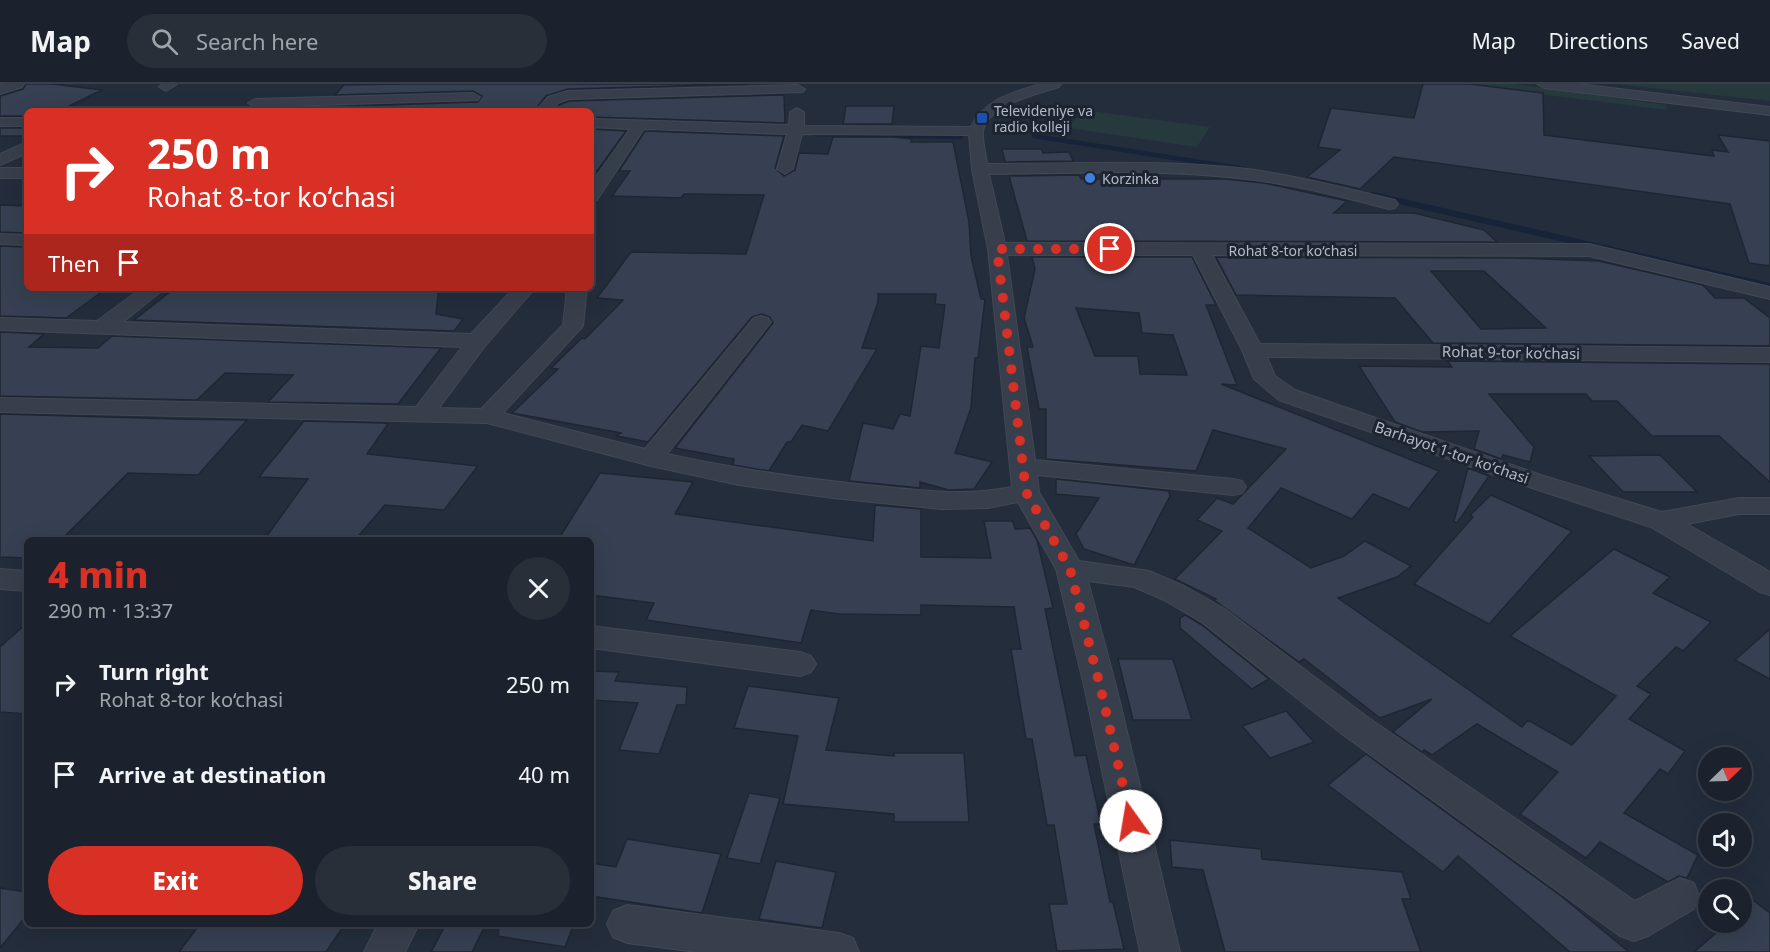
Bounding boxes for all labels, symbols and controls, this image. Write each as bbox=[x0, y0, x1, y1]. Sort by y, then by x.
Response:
search box bbox=[127, 14, 547, 68]
text: Map bbox=[30, 22, 91, 60]
icon: search bbox=[148, 25, 181, 58]
text: Search here bbox=[196, 26, 318, 56]
text: Map bbox=[1472, 27, 1516, 55]
text: Directions bbox=[1549, 27, 1648, 55]
text: Saved bbox=[1681, 27, 1740, 55]
place label: Televideniye va radio kolleji bbox=[994, 101, 1093, 136]
marker: Televideniye va radio kolleji bbox=[975, 111, 989, 125]
text: 250 m bbox=[147, 124, 271, 181]
icon: right bbox=[48, 132, 126, 210]
place label: Korzinka bbox=[1102, 169, 1159, 188]
marker: Korzinka bbox=[1083, 171, 1097, 185]
text: Rohat 8-tor ko‘chasi bbox=[147, 178, 396, 215]
pin bbox=[1084, 223, 1135, 274]
icon: arrive bbox=[1093, 232, 1126, 265]
street label: Rohat 8-tor ko‘chasi bbox=[1229, 241, 1357, 260]
icon: arrive bbox=[112, 246, 145, 279]
text: Then bbox=[48, 248, 100, 278]
street label: Rohat 9-tor ko‘chasi bbox=[1442, 341, 1580, 363]
street label: Barhayot 1-tor koʻchasi bbox=[1372, 416, 1532, 488]
text: 4 min bbox=[48, 550, 149, 599]
button: close bbox=[507, 557, 570, 620]
text: 290 m · 13:37 bbox=[48, 597, 173, 624]
text: Turn right bbox=[99, 656, 209, 686]
icon: right bbox=[48, 668, 81, 701]
text: 250 m bbox=[506, 669, 570, 699]
text: Rohat 8-tor ko‘chasi bbox=[99, 686, 283, 713]
north arrow bbox=[1698, 747, 1752, 801]
map controls bbox=[1698, 747, 1752, 933]
icon: arrive bbox=[48, 758, 81, 791]
text: Arrive at destination bbox=[99, 759, 326, 789]
text: 40 m bbox=[519, 759, 570, 789]
position arrow bbox=[1099, 789, 1163, 853]
button: sound bbox=[1698, 813, 1752, 867]
button: Exit bbox=[48, 846, 303, 915]
button: Share bbox=[315, 846, 570, 915]
button: search bbox=[1698, 879, 1752, 933]

